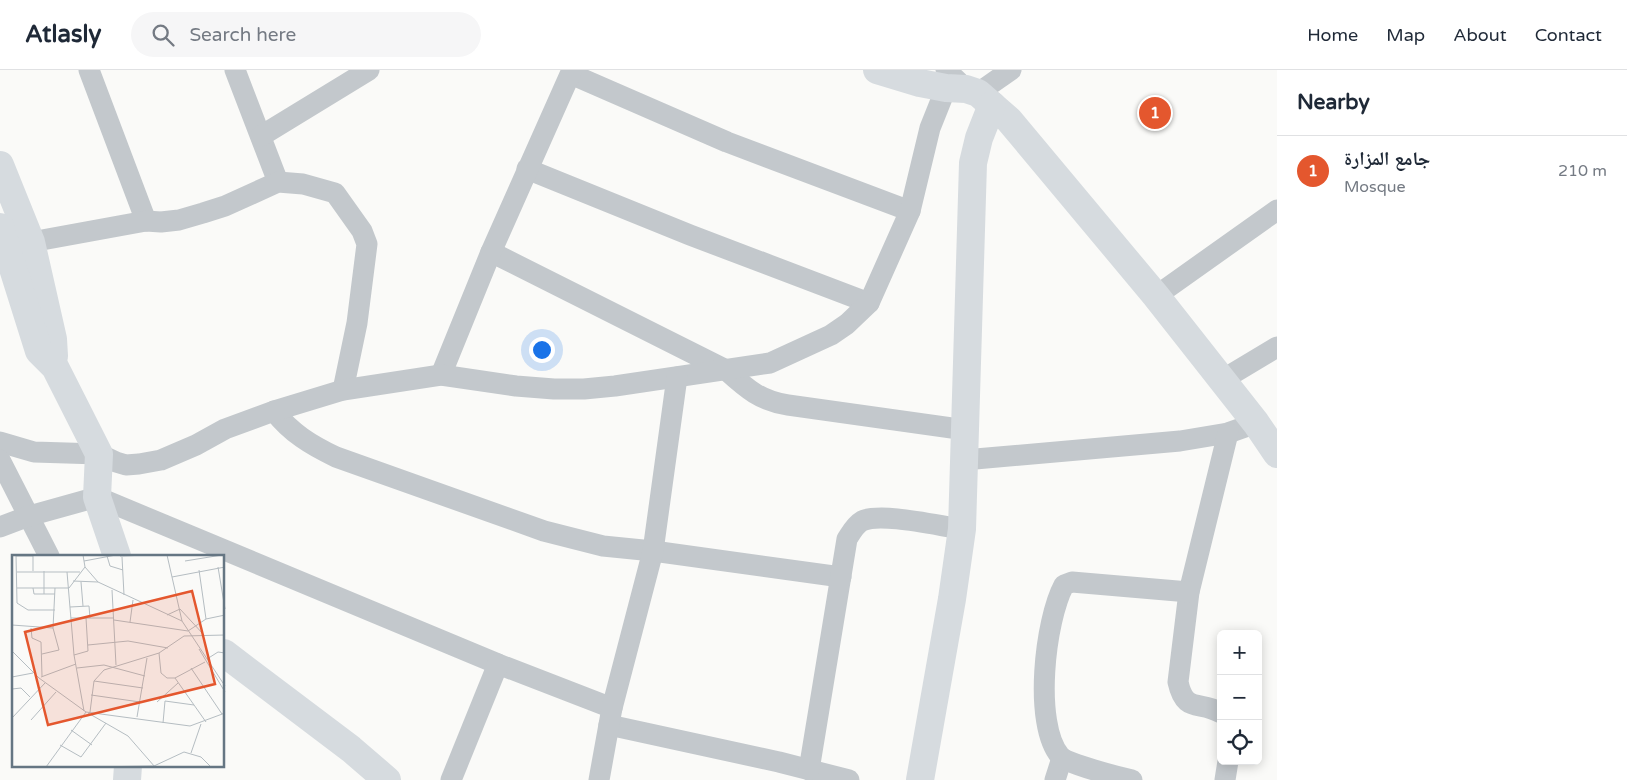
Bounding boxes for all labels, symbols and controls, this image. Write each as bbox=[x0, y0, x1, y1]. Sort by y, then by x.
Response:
search box bbox=[131, 12, 481, 57]
text: Atlasly bbox=[25, 20, 101, 49]
icon: search bbox=[149, 21, 177, 49]
text: Search here bbox=[189, 24, 296, 46]
text: Home bbox=[1307, 24, 1358, 46]
text: Map bbox=[1386, 24, 1425, 46]
text: About bbox=[1453, 24, 1507, 46]
text: Contact bbox=[1535, 24, 1602, 46]
text: Nearby bbox=[1297, 90, 1370, 115]
pin: 1 bbox=[1139, 94, 1171, 132]
text: جامع المزارة bbox=[1344, 148, 1430, 170]
text: 1 bbox=[1308, 161, 1318, 181]
text: 210 m bbox=[1558, 161, 1607, 181]
text: Mosque bbox=[1344, 177, 1406, 197]
your location bbox=[529, 337, 555, 363]
inset map bbox=[12, 555, 225, 768]
map controls bbox=[1217, 630, 1262, 765]
button: + bbox=[1217, 630, 1262, 675]
button: − bbox=[1217, 675, 1262, 720]
button: locate bbox=[1217, 720, 1262, 765]

